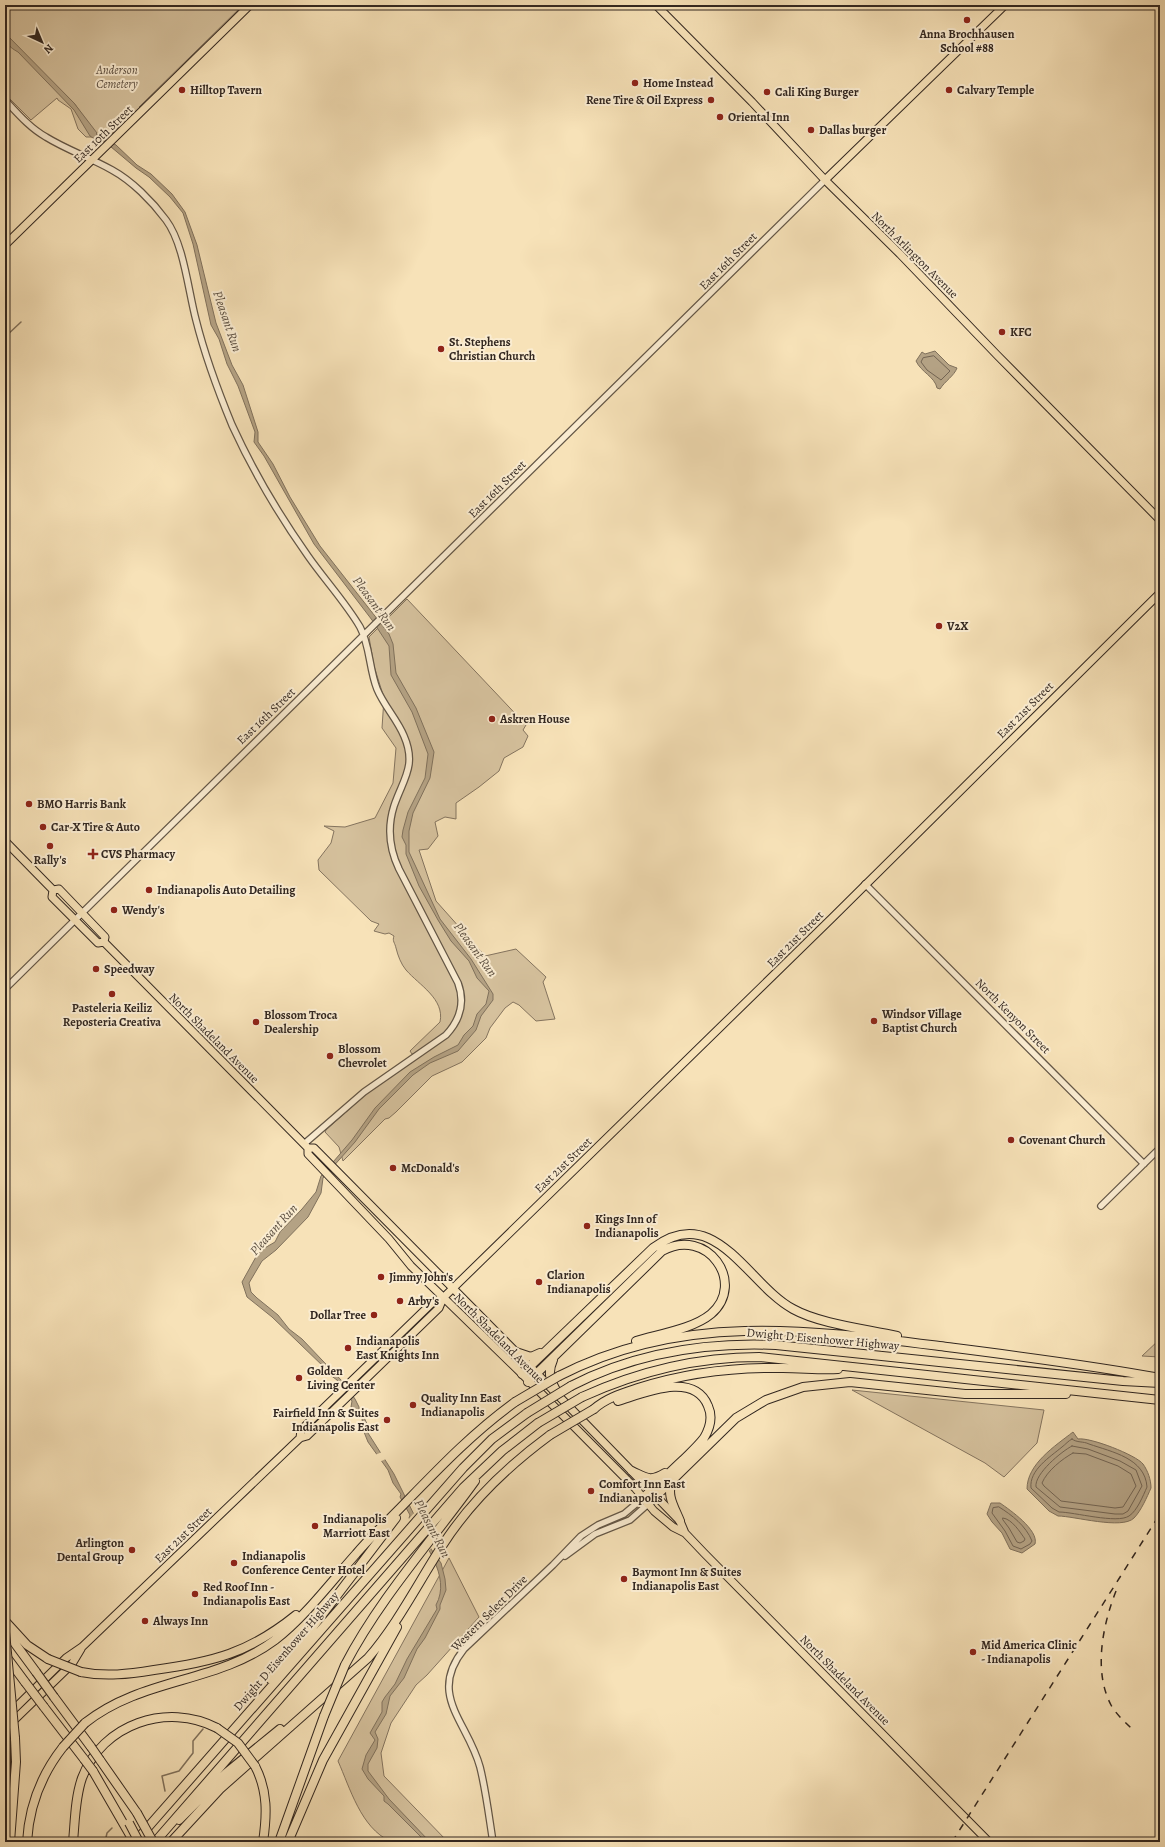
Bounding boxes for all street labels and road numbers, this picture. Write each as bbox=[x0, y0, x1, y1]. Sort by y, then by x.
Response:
street label: East 10th Street bbox=[70, 102, 136, 166]
street label: North Arlington Avenue bbox=[868, 208, 962, 302]
street label: East 16th Street bbox=[696, 229, 760, 293]
street label: East 16th Street bbox=[465, 457, 529, 521]
street label: East 21st Street bbox=[993, 678, 1057, 742]
street label: East 16th Street bbox=[233, 684, 299, 748]
street label: East 21st Street bbox=[763, 907, 827, 971]
street label: North Kenyon Street bbox=[972, 975, 1054, 1057]
street label: North Shadeland Avenue bbox=[165, 989, 263, 1087]
street label: East 21st Street bbox=[531, 1133, 595, 1196]
street label: North Shadeland Avenue bbox=[450, 1289, 548, 1387]
street label: Dwight D Eisenhower Highway bbox=[746, 1324, 901, 1354]
street label: East 21st Street bbox=[151, 1503, 215, 1566]
street label: Western Select Drive bbox=[447, 1571, 531, 1655]
street label: Dwight D Eisenhower Highway bbox=[230, 1587, 343, 1714]
street label: North Shadeland Avenue bbox=[796, 1631, 894, 1729]

